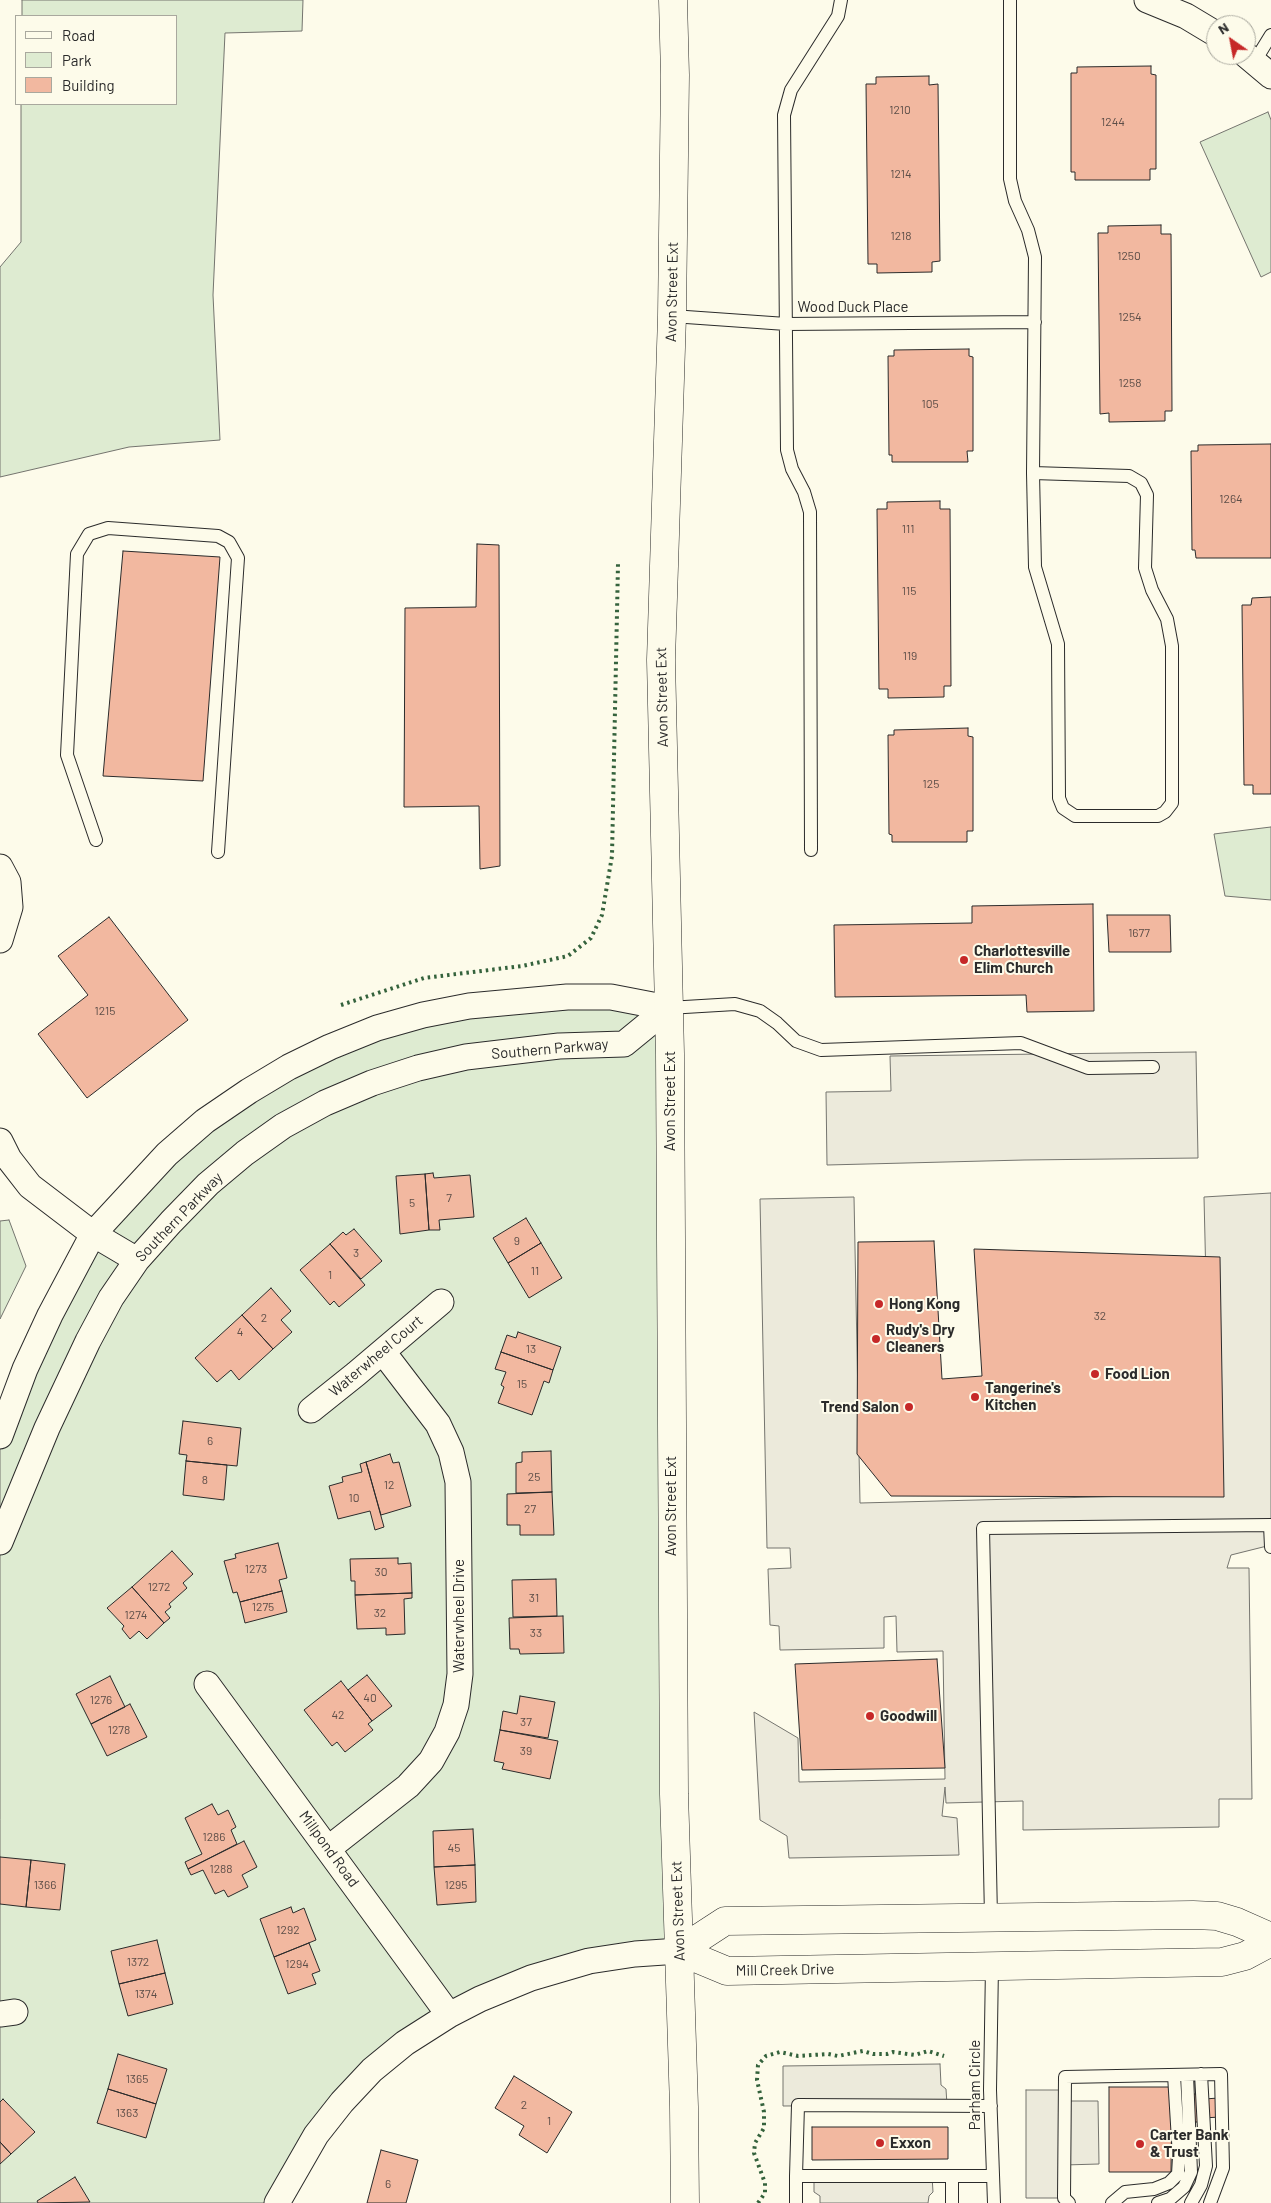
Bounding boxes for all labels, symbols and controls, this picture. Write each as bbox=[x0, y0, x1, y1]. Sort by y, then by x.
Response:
legend bbox=[15, 15, 178, 105]
north arrow bbox=[1206, 15, 1256, 65]
text: N bbox=[1215, 18, 1232, 38]
text: Road bbox=[62, 26, 95, 44]
text: Park bbox=[62, 51, 91, 69]
text: Building bbox=[62, 76, 115, 94]
house number: 1210 bbox=[889, 103, 911, 117]
house number: 1244 bbox=[1101, 115, 1125, 129]
house number: 1214 bbox=[890, 167, 912, 181]
house number: 1218 bbox=[891, 229, 911, 243]
street label: Avon Street Ext bbox=[662, 242, 682, 342]
house number: 1250 bbox=[1117, 249, 1141, 263]
street label: Wood Duck Place bbox=[797, 298, 909, 316]
house number: 1254 bbox=[1118, 310, 1142, 324]
house number: 1258 bbox=[1118, 376, 1142, 390]
house number: 105 bbox=[921, 397, 939, 411]
house number: 1264 bbox=[1219, 492, 1243, 506]
house number: 111 bbox=[902, 522, 914, 536]
house number: 115 bbox=[902, 584, 916, 598]
street label: Avon Street Ext bbox=[652, 647, 672, 747]
house number: 119 bbox=[903, 649, 917, 663]
house number: 125 bbox=[923, 777, 939, 791]
house number: 1677 bbox=[1128, 926, 1150, 940]
place label: Charlottesville Elim Church bbox=[974, 942, 1070, 977]
marker: Charlottesville Elim Church bbox=[958, 954, 970, 966]
house number: 1215 bbox=[95, 1004, 115, 1018]
street label: Southern Parkway bbox=[491, 1035, 609, 1063]
street label: Avon Street Ext bbox=[661, 1051, 679, 1151]
street label: Southern Parkway bbox=[132, 1168, 226, 1266]
house number: 7 bbox=[446, 1191, 452, 1205]
house number: 5 bbox=[409, 1196, 415, 1210]
house number: 9 bbox=[514, 1234, 520, 1248]
house number: 3 bbox=[353, 1246, 359, 1260]
house number: 11 bbox=[531, 1264, 539, 1278]
house number: 1 bbox=[328, 1268, 332, 1282]
place label: Hong Kong bbox=[889, 1295, 960, 1313]
marker: Hong Kong bbox=[873, 1298, 885, 1310]
house number: 32 bbox=[1094, 1309, 1106, 1323]
house number: 2 bbox=[261, 1311, 267, 1325]
street label: Waterwheel Court bbox=[325, 1312, 427, 1400]
place label: Rudy's Dry Cleaners bbox=[886, 1321, 955, 1356]
house number: 4 bbox=[237, 1325, 243, 1339]
marker: Rudy's Dry Cleaners bbox=[870, 1333, 882, 1345]
house number: 13 bbox=[526, 1342, 536, 1356]
place label: Food Lion bbox=[1105, 1365, 1170, 1383]
marker: Food Lion bbox=[1089, 1368, 1101, 1380]
house number: 15 bbox=[517, 1377, 527, 1391]
place label: Tangerine's Kitchen bbox=[985, 1379, 1061, 1414]
marker: Tangerine's Kitchen bbox=[969, 1391, 981, 1403]
place label: Trend Salon bbox=[821, 1398, 899, 1416]
marker: Trend Salon bbox=[903, 1401, 915, 1413]
house number: 6 bbox=[207, 1434, 213, 1448]
street label: Avon Street Ext bbox=[662, 1456, 680, 1556]
house number: 25 bbox=[528, 1470, 540, 1484]
house number: 8 bbox=[202, 1473, 208, 1487]
house number: 12 bbox=[384, 1478, 394, 1492]
house number: 10 bbox=[349, 1491, 359, 1505]
house number: 27 bbox=[524, 1502, 536, 1516]
street label: Waterwheel Drive bbox=[450, 1559, 468, 1673]
house number: 1273 bbox=[245, 1562, 267, 1576]
house number: 30 bbox=[375, 1565, 387, 1579]
house number: 1272 bbox=[148, 1580, 170, 1594]
house number: 31 bbox=[529, 1591, 539, 1605]
house number: 1275 bbox=[252, 1600, 274, 1614]
house number: 32 bbox=[374, 1606, 386, 1620]
house number: 1274 bbox=[125, 1608, 147, 1622]
house number: 33 bbox=[530, 1626, 542, 1640]
house number: 40 bbox=[363, 1691, 377, 1705]
house number: 1276 bbox=[90, 1693, 112, 1707]
place label: Goodwill bbox=[880, 1707, 937, 1725]
house number: 42 bbox=[331, 1708, 345, 1722]
marker: Goodwill bbox=[864, 1710, 876, 1722]
house number: 37 bbox=[520, 1715, 532, 1729]
house number: 1278 bbox=[108, 1723, 130, 1737]
house number: 39 bbox=[520, 1744, 532, 1758]
street label: Millpond Road bbox=[295, 1807, 363, 1891]
house number: 1286 bbox=[202, 1830, 226, 1844]
house number: 45 bbox=[448, 1841, 460, 1855]
street label: Avon Street Ext bbox=[667, 1860, 689, 1962]
house number: 1288 bbox=[209, 1862, 233, 1876]
house number: 1366 bbox=[34, 1878, 56, 1892]
house number: 1295 bbox=[444, 1878, 468, 1892]
house number: 1292 bbox=[276, 1923, 300, 1937]
house number: 1372 bbox=[127, 1955, 149, 1969]
house number: 1294 bbox=[285, 1957, 309, 1971]
street label: Mill Creek Drive bbox=[735, 1960, 835, 1980]
house number: 1374 bbox=[135, 1987, 157, 2001]
street label: Parham Circle bbox=[966, 2040, 984, 2130]
house number: 1365 bbox=[126, 2072, 148, 2086]
house number: 2 bbox=[521, 2098, 527, 2112]
house number: 1363 bbox=[116, 2106, 138, 2120]
house number: 1 bbox=[547, 2114, 551, 2128]
place label: Carter Bank & Trust bbox=[1150, 2126, 1229, 2161]
place label: Exxon bbox=[890, 2134, 931, 2152]
marker: Exxon bbox=[874, 2137, 886, 2149]
marker: Carter Bank & Trust bbox=[1134, 2138, 1146, 2150]
house number: 6 bbox=[385, 2177, 391, 2191]

